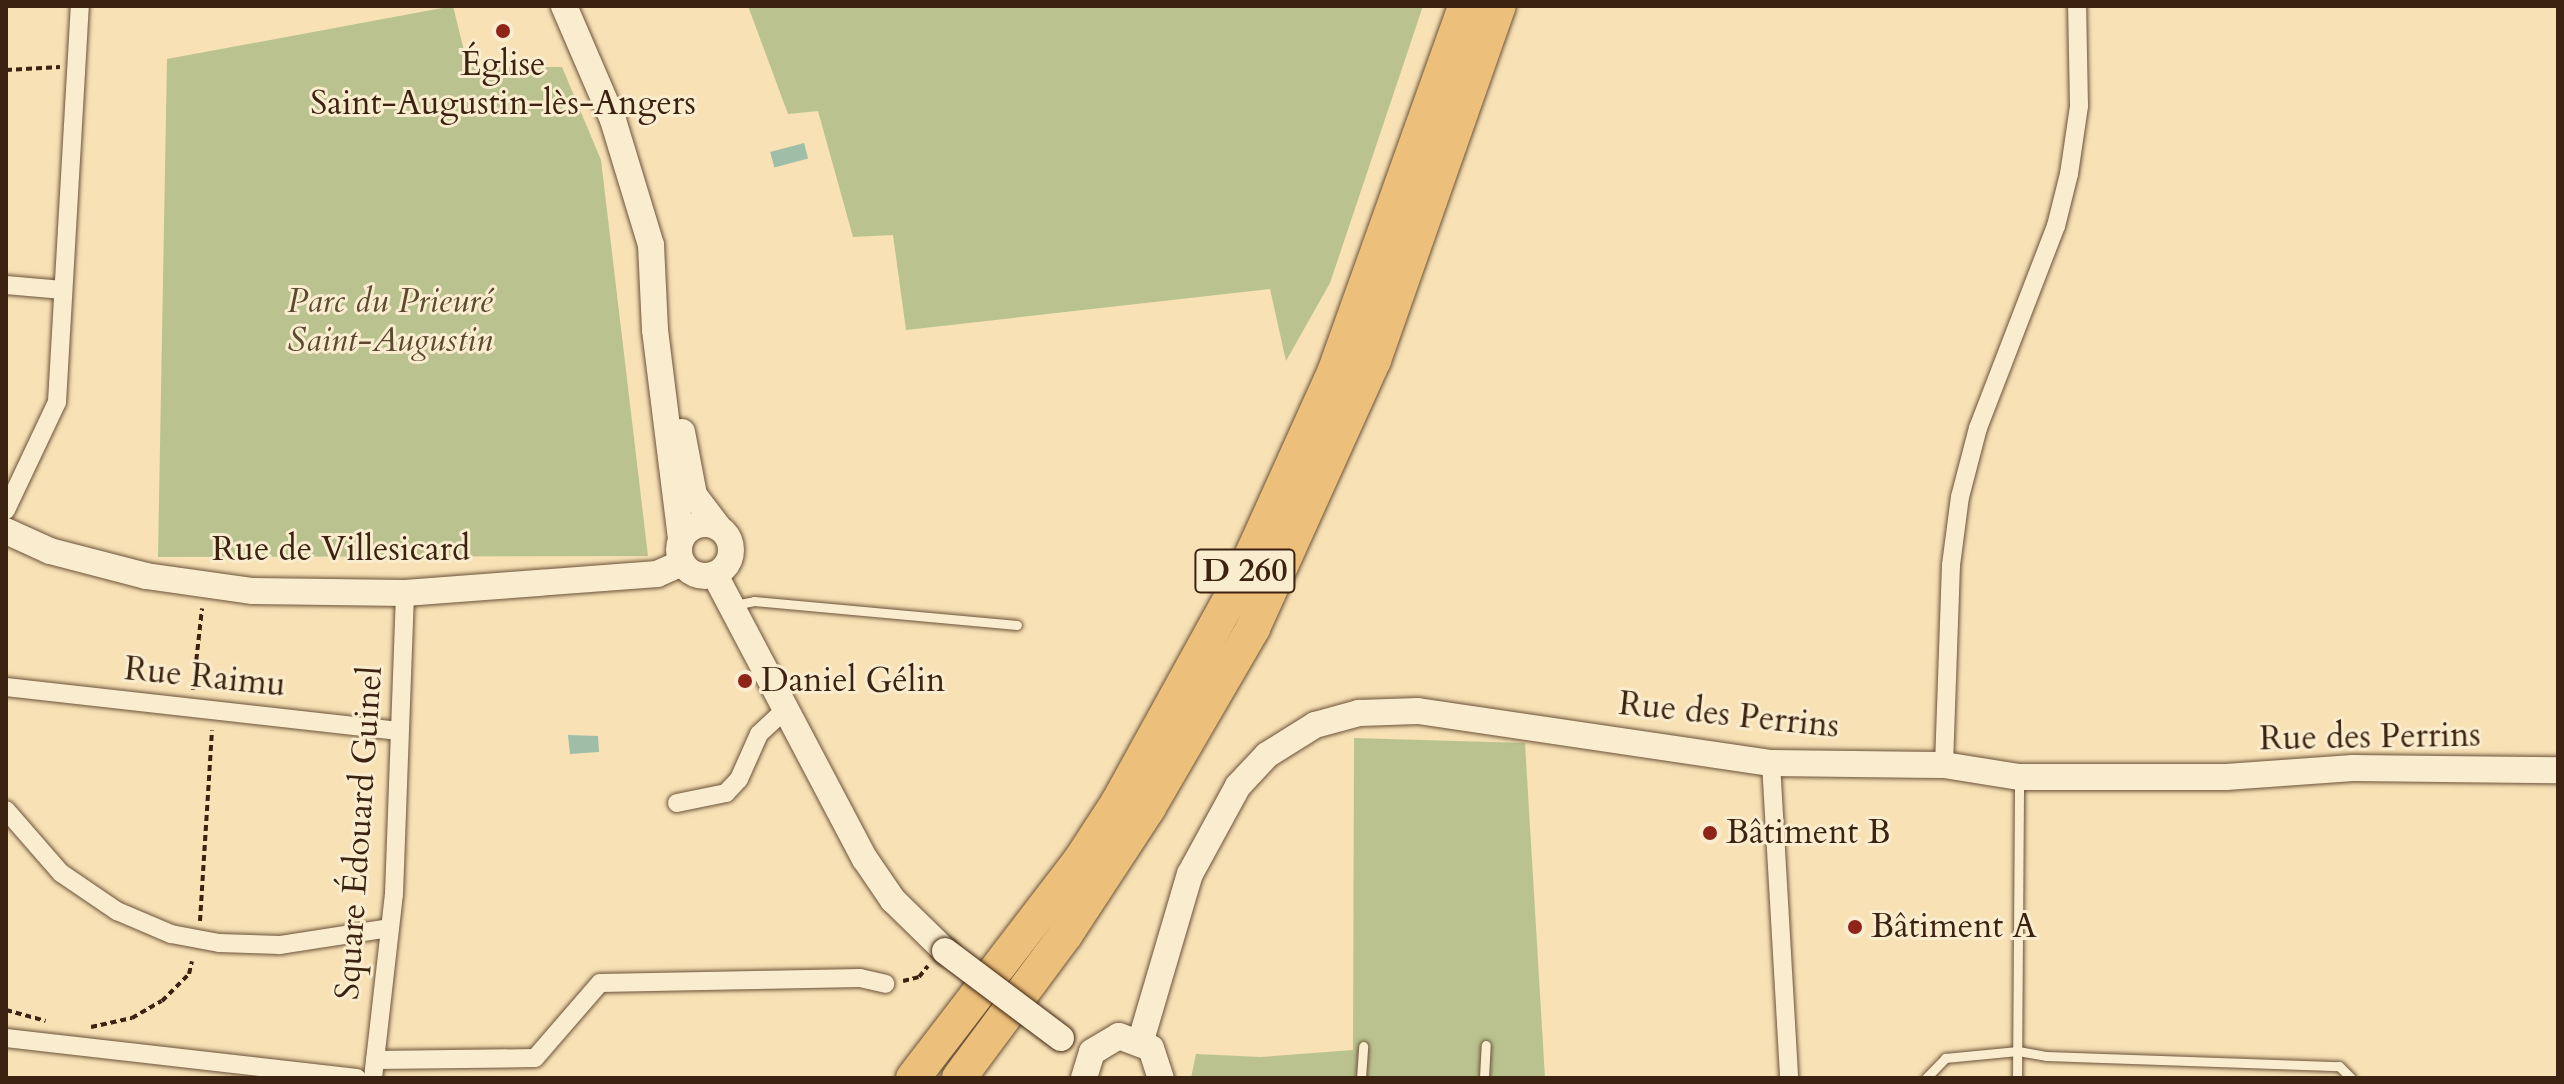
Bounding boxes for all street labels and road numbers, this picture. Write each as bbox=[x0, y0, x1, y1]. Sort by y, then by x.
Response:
street label: Rue de Villesicard bbox=[212, 530, 470, 570]
road number: D 260 bbox=[1193, 543, 1297, 599]
street label: Rue Raimu bbox=[122, 648, 288, 706]
street label: Square Édouard Guinel bbox=[327, 665, 391, 1001]
street label: Rue des Perrins bbox=[1617, 683, 1841, 747]
street label: Rue des Perrins bbox=[2259, 715, 2481, 759]

